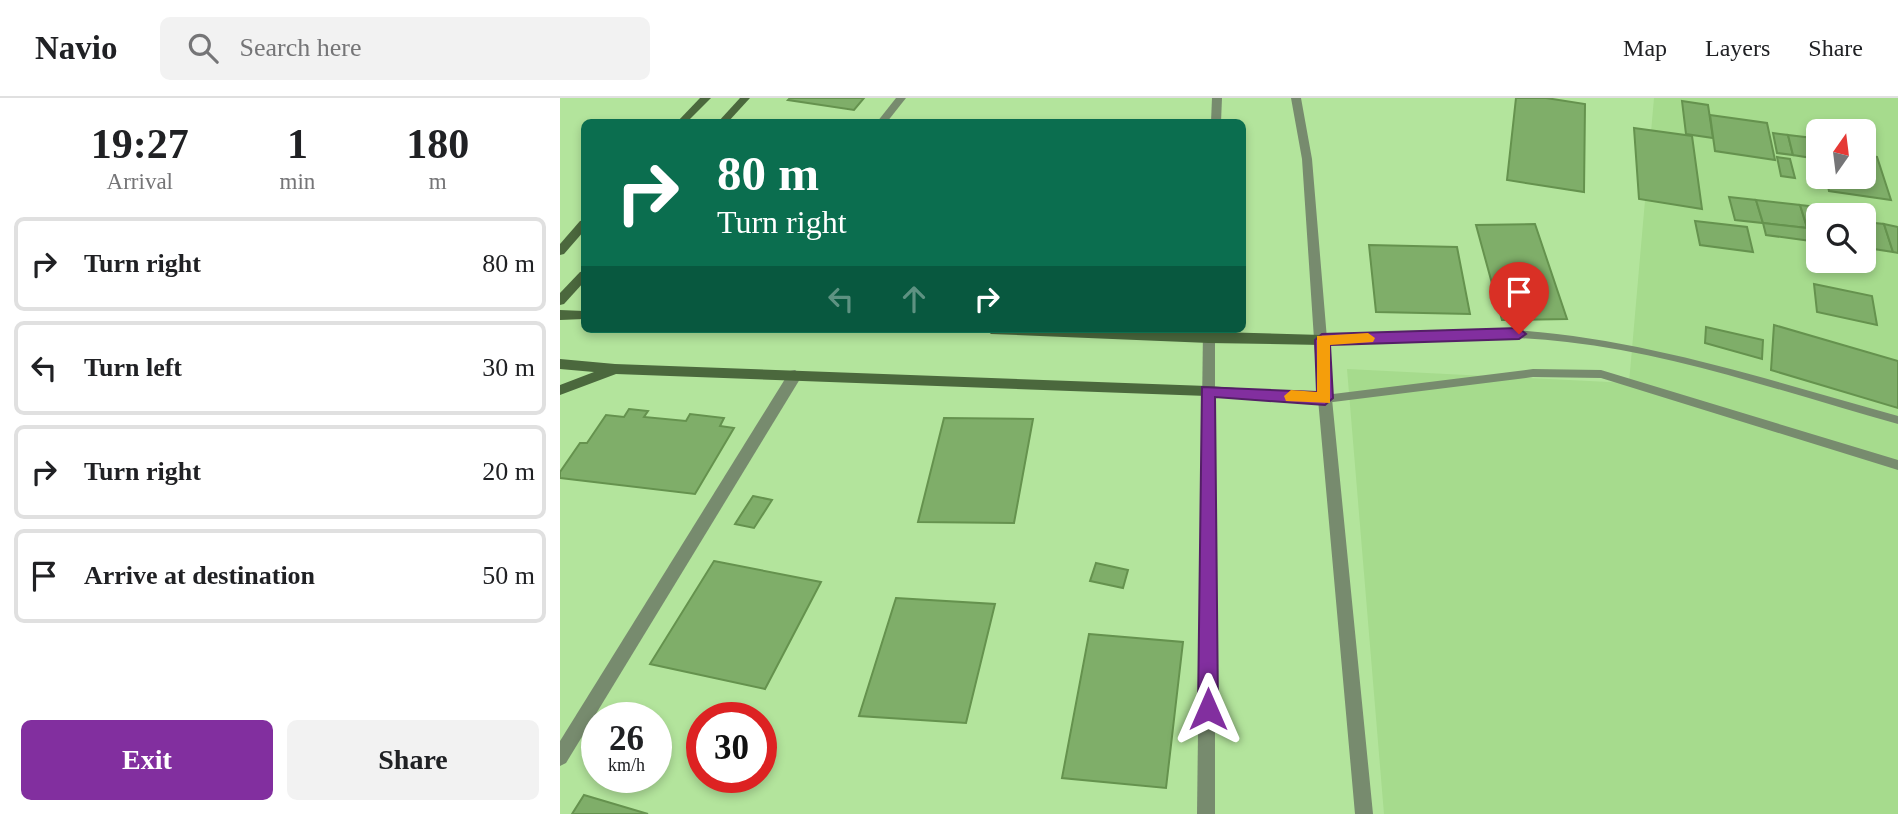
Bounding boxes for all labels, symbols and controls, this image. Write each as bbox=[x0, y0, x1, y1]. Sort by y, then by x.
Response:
search box bbox=[160, 17, 650, 80]
icon: search bbox=[184, 29, 222, 67]
text: Navio bbox=[35, 30, 118, 66]
text: Search here bbox=[240, 33, 361, 62]
text: Map bbox=[1623, 35, 1667, 61]
text: Layers bbox=[1705, 35, 1770, 61]
text: Share bbox=[1808, 35, 1863, 61]
north arrow bbox=[1806, 119, 1876, 189]
map controls bbox=[1806, 119, 1876, 273]
text: 19:27 bbox=[91, 121, 189, 167]
text: 1 bbox=[287, 121, 308, 167]
text: 180 bbox=[406, 121, 469, 167]
text: 80 m bbox=[717, 146, 819, 201]
icon: right bbox=[602, 147, 693, 238]
text: Arrival bbox=[107, 169, 173, 194]
text: min bbox=[280, 169, 315, 194]
text: m bbox=[429, 169, 447, 194]
button: search bbox=[1806, 203, 1876, 273]
text: Turn right bbox=[717, 204, 847, 240]
icon: right bbox=[25, 245, 63, 283]
text: Turn right bbox=[84, 249, 201, 278]
text: 80 m bbox=[482, 249, 535, 278]
pin bbox=[1489, 262, 1549, 334]
icon: arrive bbox=[1500, 273, 1538, 311]
icon: left bbox=[822, 280, 860, 318]
icon: ahead bbox=[895, 280, 933, 318]
icon: right bbox=[968, 280, 1006, 318]
icon: left bbox=[25, 349, 63, 387]
text: Turn left bbox=[84, 353, 182, 382]
text: 30 m bbox=[482, 353, 535, 382]
icon: right bbox=[25, 453, 63, 491]
text: Turn right bbox=[84, 457, 201, 486]
text: 20 m bbox=[482, 457, 535, 486]
icon: arrive bbox=[25, 557, 63, 595]
text: Arrive at destination bbox=[84, 561, 315, 590]
text: 50 m bbox=[482, 561, 535, 590]
position arrow bbox=[1171, 672, 1245, 746]
speed limit sign: 30 bbox=[686, 702, 777, 793]
text: 26 bbox=[609, 719, 644, 758]
button: Exit bbox=[21, 720, 273, 800]
button: Share bbox=[287, 720, 539, 800]
text: km/h bbox=[608, 755, 645, 775]

